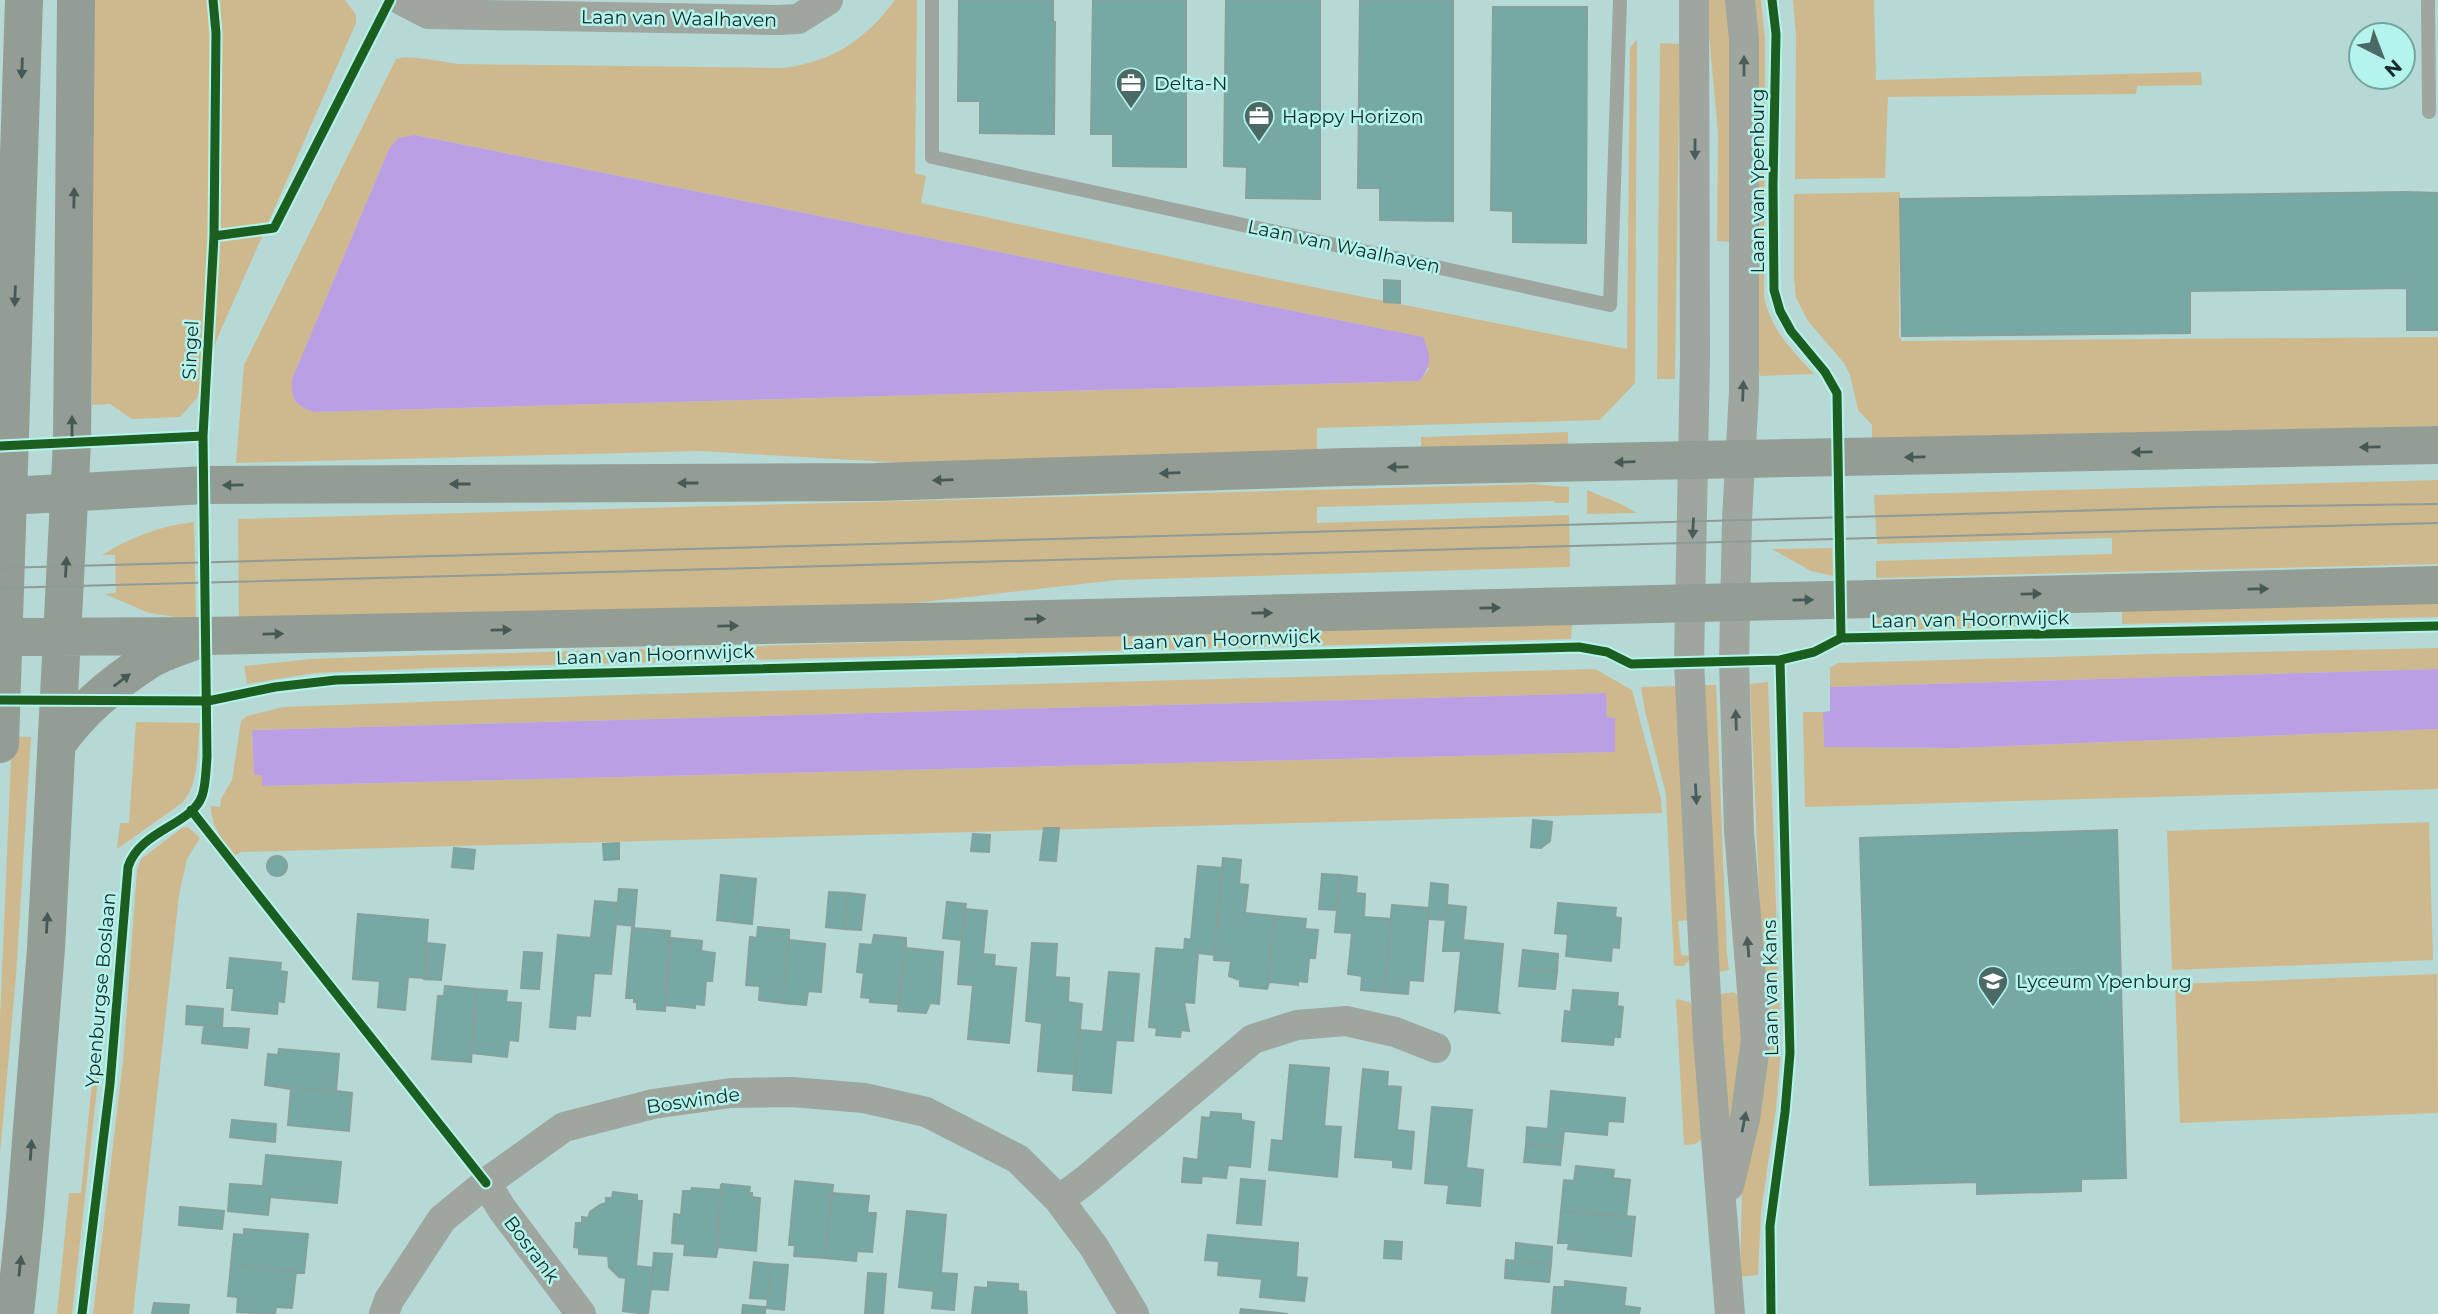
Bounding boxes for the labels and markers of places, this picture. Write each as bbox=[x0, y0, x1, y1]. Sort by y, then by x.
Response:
office icon: Delta-N bbox=[1114, 66, 1148, 110]
place label: Delta-N bbox=[1154, 72, 1227, 95]
office icon: Happy Horizon bbox=[1242, 99, 1276, 143]
place label: Happy Horizon bbox=[1282, 105, 1424, 128]
school or university icon: Lyceum Ypenburg bbox=[1976, 964, 2010, 1008]
place label: Lyceum Ypenburg bbox=[2016, 970, 2192, 993]

